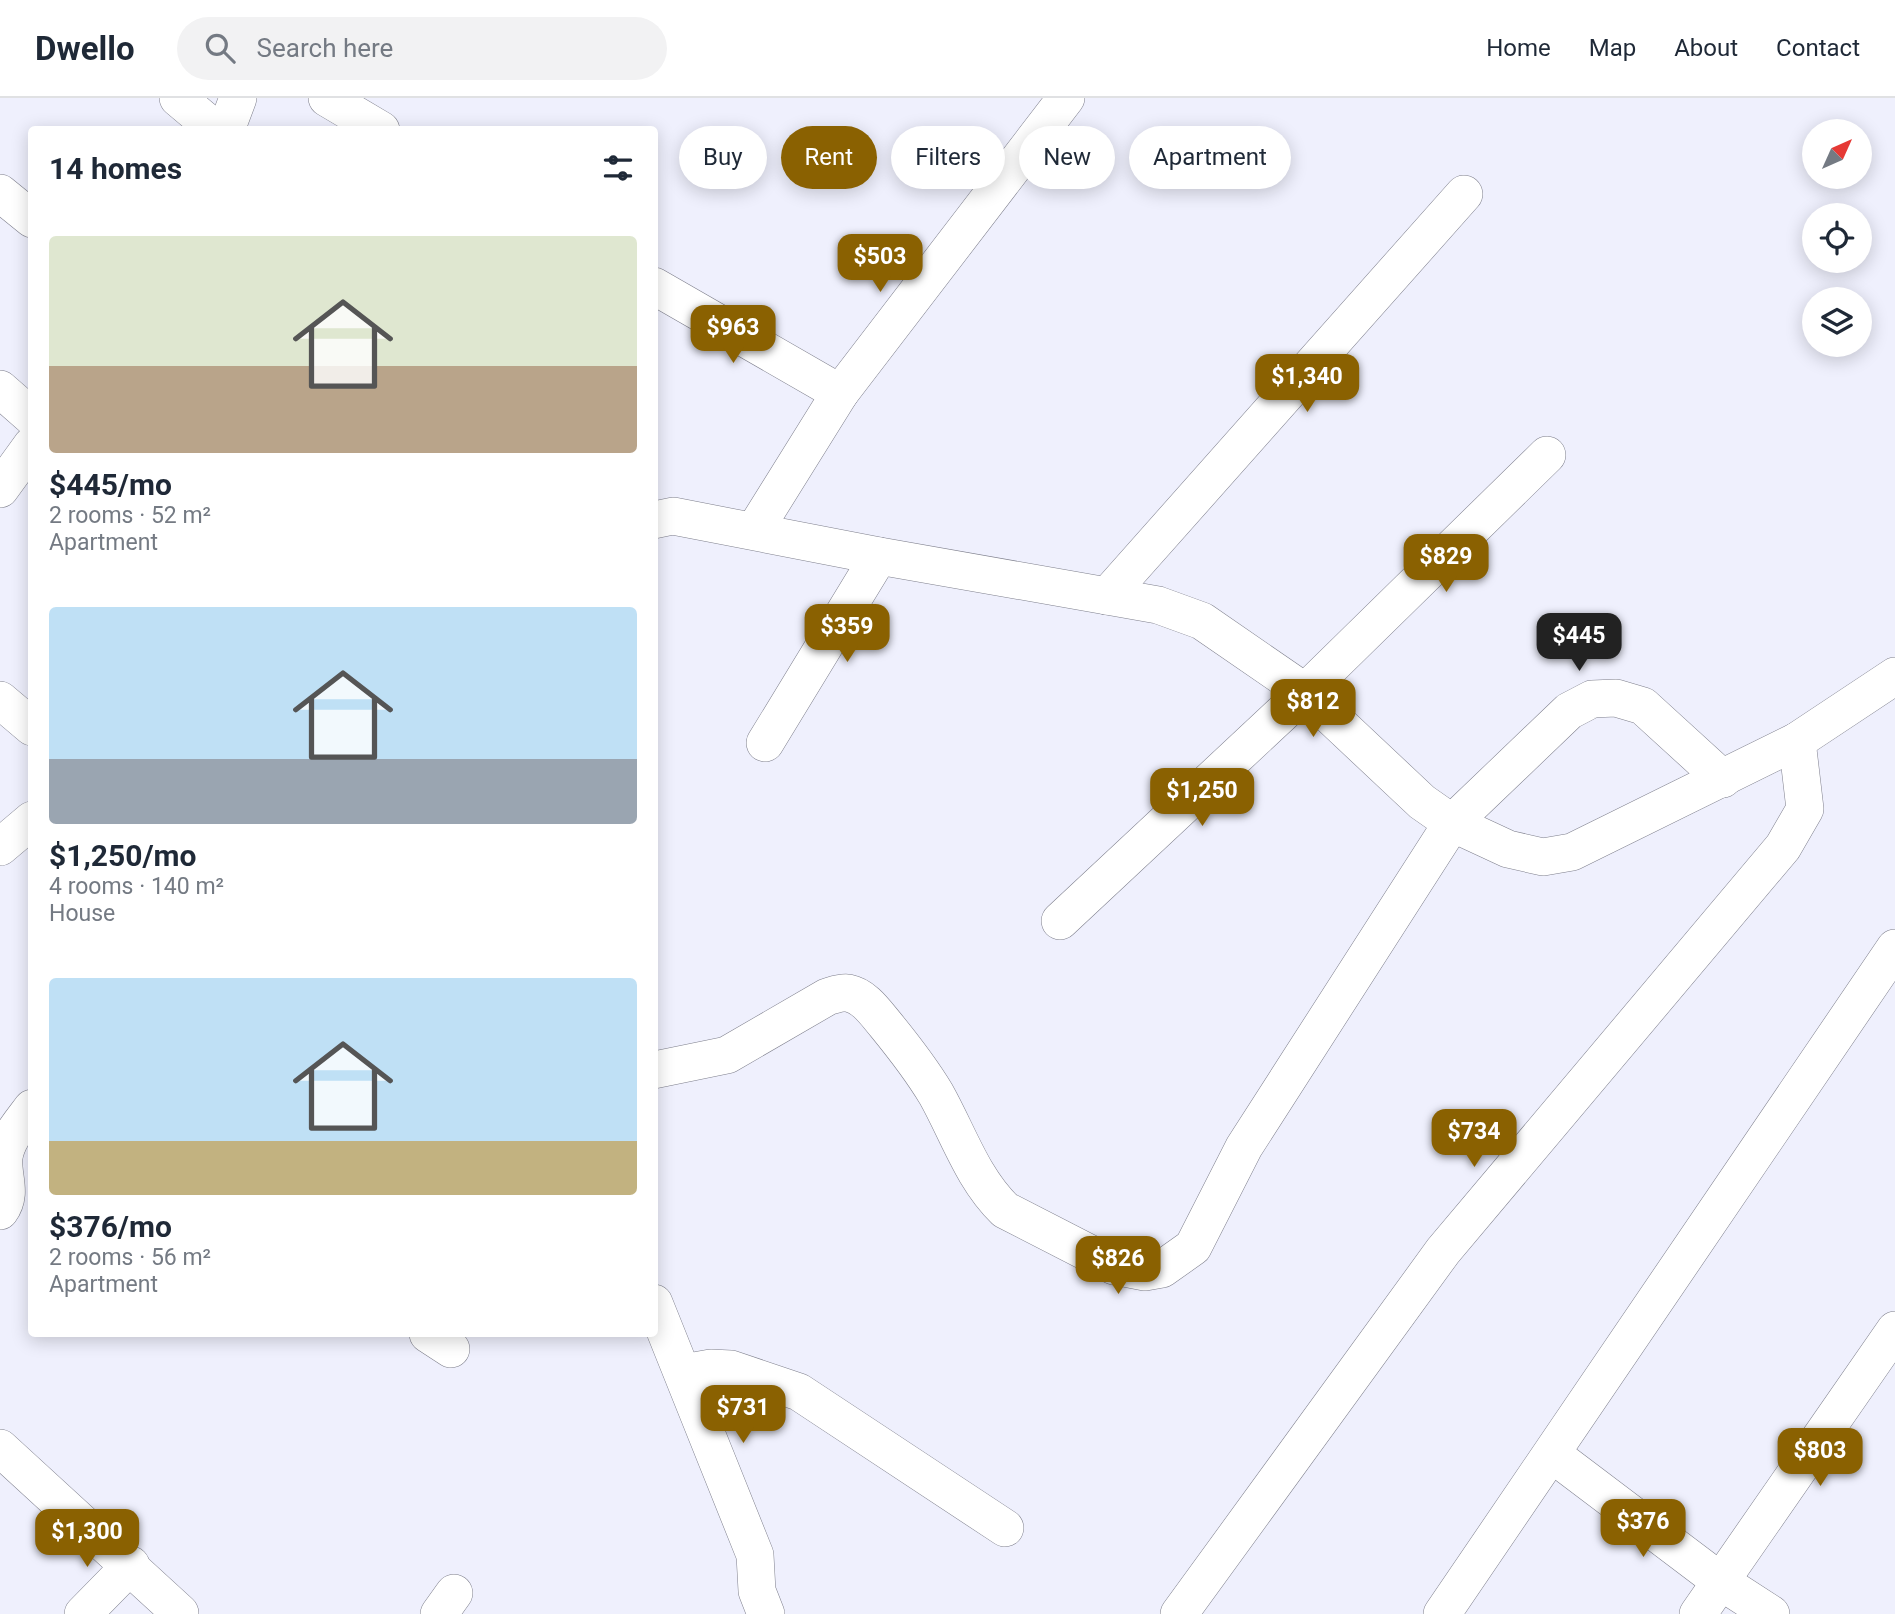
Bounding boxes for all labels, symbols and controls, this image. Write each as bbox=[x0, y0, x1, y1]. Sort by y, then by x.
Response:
search box bbox=[177, 17, 667, 80]
text: Dwello bbox=[35, 29, 135, 68]
icon: search bbox=[201, 29, 239, 67]
text: Search here bbox=[257, 33, 393, 63]
text: Home bbox=[1486, 34, 1551, 62]
text: Map bbox=[1589, 34, 1636, 62]
text: About bbox=[1674, 34, 1738, 62]
text: Contact bbox=[1776, 34, 1860, 62]
north arrow bbox=[1802, 119, 1872, 189]
map controls bbox=[1802, 119, 1872, 357]
chip: Buy bbox=[679, 126, 767, 189]
chip: Rent bbox=[781, 126, 877, 189]
chip: Filters bbox=[891, 126, 1005, 189]
chip: New bbox=[1019, 126, 1115, 189]
chip: Apartment bbox=[1129, 126, 1291, 189]
icon: filters bbox=[599, 149, 637, 187]
text: 14 homes bbox=[49, 151, 182, 186]
button: locate bbox=[1802, 203, 1872, 273]
pin: $503 bbox=[839, 234, 921, 294]
text: $503 bbox=[854, 243, 906, 270]
icon: home bbox=[280, 281, 406, 407]
button: layers bbox=[1802, 287, 1872, 357]
pin: $963 bbox=[692, 306, 774, 365]
text: $963 bbox=[707, 314, 759, 341]
pin: $1,340 bbox=[1250, 354, 1364, 414]
text: $1,340 bbox=[1271, 363, 1343, 390]
text: $445/mo bbox=[49, 467, 172, 502]
text: 2 rooms · 52 m² bbox=[49, 502, 211, 529]
text: Apartment bbox=[49, 529, 158, 556]
pin: $829 bbox=[1405, 534, 1487, 594]
text: $829 bbox=[1420, 543, 1472, 570]
pin: $359 bbox=[806, 604, 888, 664]
text: $359 bbox=[821, 613, 873, 640]
pin: $445 bbox=[1538, 614, 1620, 673]
text: $445 bbox=[1553, 622, 1605, 649]
icon: home bbox=[280, 652, 406, 778]
pin: $812 bbox=[1272, 680, 1354, 739]
text: $812 bbox=[1287, 688, 1339, 715]
pin: $1,250 bbox=[1145, 768, 1259, 828]
text: $1,250 bbox=[1166, 777, 1238, 804]
text: $1,250/mo bbox=[49, 838, 197, 873]
text: 4 rooms · 140 m² bbox=[49, 873, 224, 900]
text: House bbox=[49, 900, 115, 927]
icon: home bbox=[280, 1023, 406, 1149]
pin: $734 bbox=[1433, 1110, 1515, 1169]
text: $734 bbox=[1448, 1118, 1500, 1145]
text: $376/mo bbox=[49, 1209, 172, 1244]
pin: $826 bbox=[1077, 1236, 1159, 1296]
text: 2 rooms · 56 m² bbox=[49, 1244, 211, 1271]
text: $826 bbox=[1092, 1245, 1144, 1272]
text: Apartment bbox=[49, 1271, 158, 1298]
pin: $731 bbox=[702, 1386, 784, 1445]
text: $731 bbox=[717, 1394, 769, 1421]
pin: $803 bbox=[1779, 1428, 1861, 1488]
text: $803 bbox=[1794, 1437, 1846, 1464]
pin: $376 bbox=[1602, 1500, 1684, 1559]
text: $376 bbox=[1617, 1508, 1669, 1535]
pin: $1,300 bbox=[30, 1510, 144, 1569]
text: $1,300 bbox=[51, 1518, 123, 1545]

